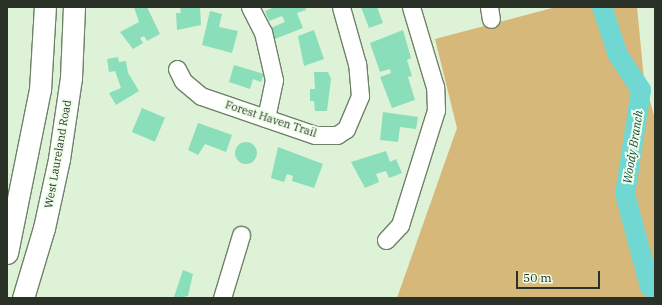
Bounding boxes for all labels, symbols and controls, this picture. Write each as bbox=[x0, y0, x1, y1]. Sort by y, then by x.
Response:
street label: Forest Haven Trail bbox=[224, 98, 318, 140]
street label: West Laureland Road bbox=[42, 99, 74, 209]
water label: Woody Branch bbox=[620, 109, 646, 185]
scale bar bbox=[518, 263, 602, 289]
text: 50 m bbox=[523, 270, 552, 285]

